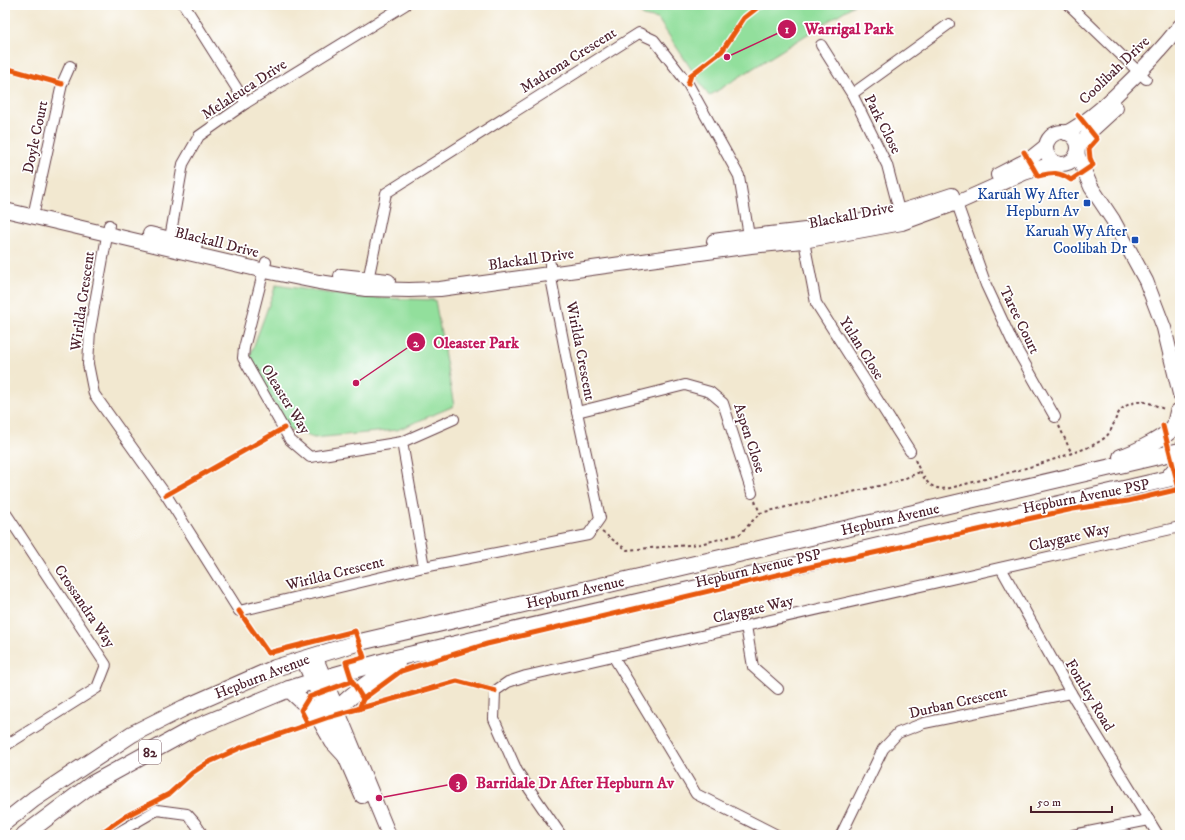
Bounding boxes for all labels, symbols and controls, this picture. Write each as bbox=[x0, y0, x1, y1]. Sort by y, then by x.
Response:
callout: Warrigal Park bbox=[777, 15, 902, 43]
text: Warrigal Park bbox=[803, 19, 895, 39]
text: 1 bbox=[785, 22, 790, 37]
street label: Madrona Crescent bbox=[517, 23, 620, 98]
street label: Coolibah Drive bbox=[1075, 32, 1154, 109]
street label: Melaleuca Drive bbox=[198, 55, 291, 124]
street label: Park Close bbox=[860, 91, 906, 157]
street label: Doyle Court bbox=[18, 99, 53, 175]
place label: Karuah Wy After Hepburn Av bbox=[977, 185, 1079, 221]
street label: Blackall Drive bbox=[807, 198, 895, 233]
marker: Karuah Wy After Hepburn Av bbox=[1082, 198, 1092, 208]
place label: Karuah Wy After Coolibah Dr bbox=[1025, 222, 1127, 258]
street label: Blackall Drive bbox=[173, 223, 261, 262]
marker: Karuah Wy After Coolibah Dr bbox=[1130, 235, 1140, 245]
street label: Blackall Drive bbox=[487, 244, 575, 275]
street label: Wirilda Crescent bbox=[66, 250, 99, 353]
street label: Taree Court bbox=[995, 283, 1044, 357]
street label: Wirilda Crescent bbox=[561, 299, 599, 402]
street label: Yulan Close bbox=[835, 313, 888, 383]
callout: Oleaster Park bbox=[406, 328, 527, 356]
text: Oleaster Park bbox=[433, 333, 520, 353]
text: 2 bbox=[413, 336, 420, 351]
street label: Oleaster Way bbox=[257, 361, 315, 438]
street label: Aspen Close bbox=[729, 401, 770, 475]
street label: Hepburn Avenue PSP bbox=[1021, 475, 1151, 518]
street label: Hepburn Avenue bbox=[839, 499, 941, 540]
street label: Claygate Way bbox=[1027, 519, 1112, 556]
street label: Hepburn Avenue PSP bbox=[693, 545, 823, 592]
street label: Wirilda Crescent bbox=[283, 552, 386, 595]
street label: Crossandra Way bbox=[50, 561, 120, 652]
street label: Hepburn Avenue bbox=[524, 572, 626, 613]
street label: Claygate Way bbox=[711, 591, 796, 628]
street label: Hepburn Avenue bbox=[212, 650, 312, 703]
street label: Fontley Road bbox=[1061, 656, 1119, 735]
street label: Durban Crescent bbox=[907, 682, 1009, 723]
road number: 82 bbox=[139, 740, 161, 764]
callout: Barridale Dr After Hepburn Av bbox=[448, 769, 682, 797]
text: Barridale Dr After Hepburn Av bbox=[476, 773, 675, 793]
text: 3 bbox=[456, 776, 461, 791]
scale bar bbox=[1031, 788, 1112, 814]
text: 50 m bbox=[1037, 795, 1061, 810]

